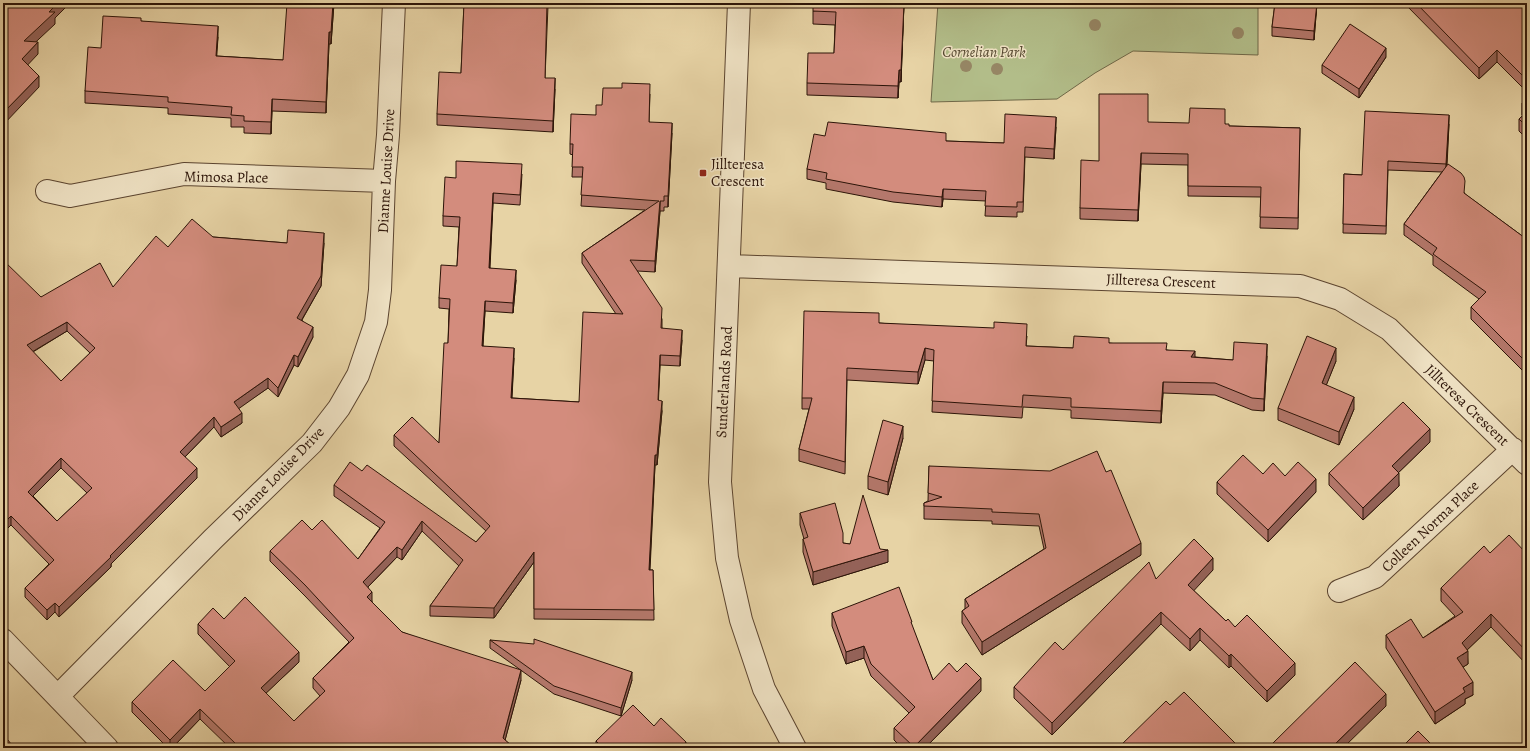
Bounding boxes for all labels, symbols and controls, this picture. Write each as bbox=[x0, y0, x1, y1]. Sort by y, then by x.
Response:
park label: Cornelian Park bbox=[942, 42, 1026, 62]
street label: Dianne Louise Drive bbox=[373, 108, 399, 234]
place label: Jillteresa Crescent bbox=[711, 154, 765, 191]
street label: Mimosa Place bbox=[184, 166, 269, 188]
marker: Jillteresa Crescent bbox=[698, 168, 708, 178]
street label: Jillteresa Crescent bbox=[1106, 269, 1216, 293]
street label: Sunderlands Road bbox=[711, 325, 737, 438]
street label: Jillteresa Crescent bbox=[1421, 360, 1513, 450]
street label: Dianne Louise Drive bbox=[227, 422, 329, 526]
street label: Colleen Norma Place bbox=[1377, 475, 1483, 576]

